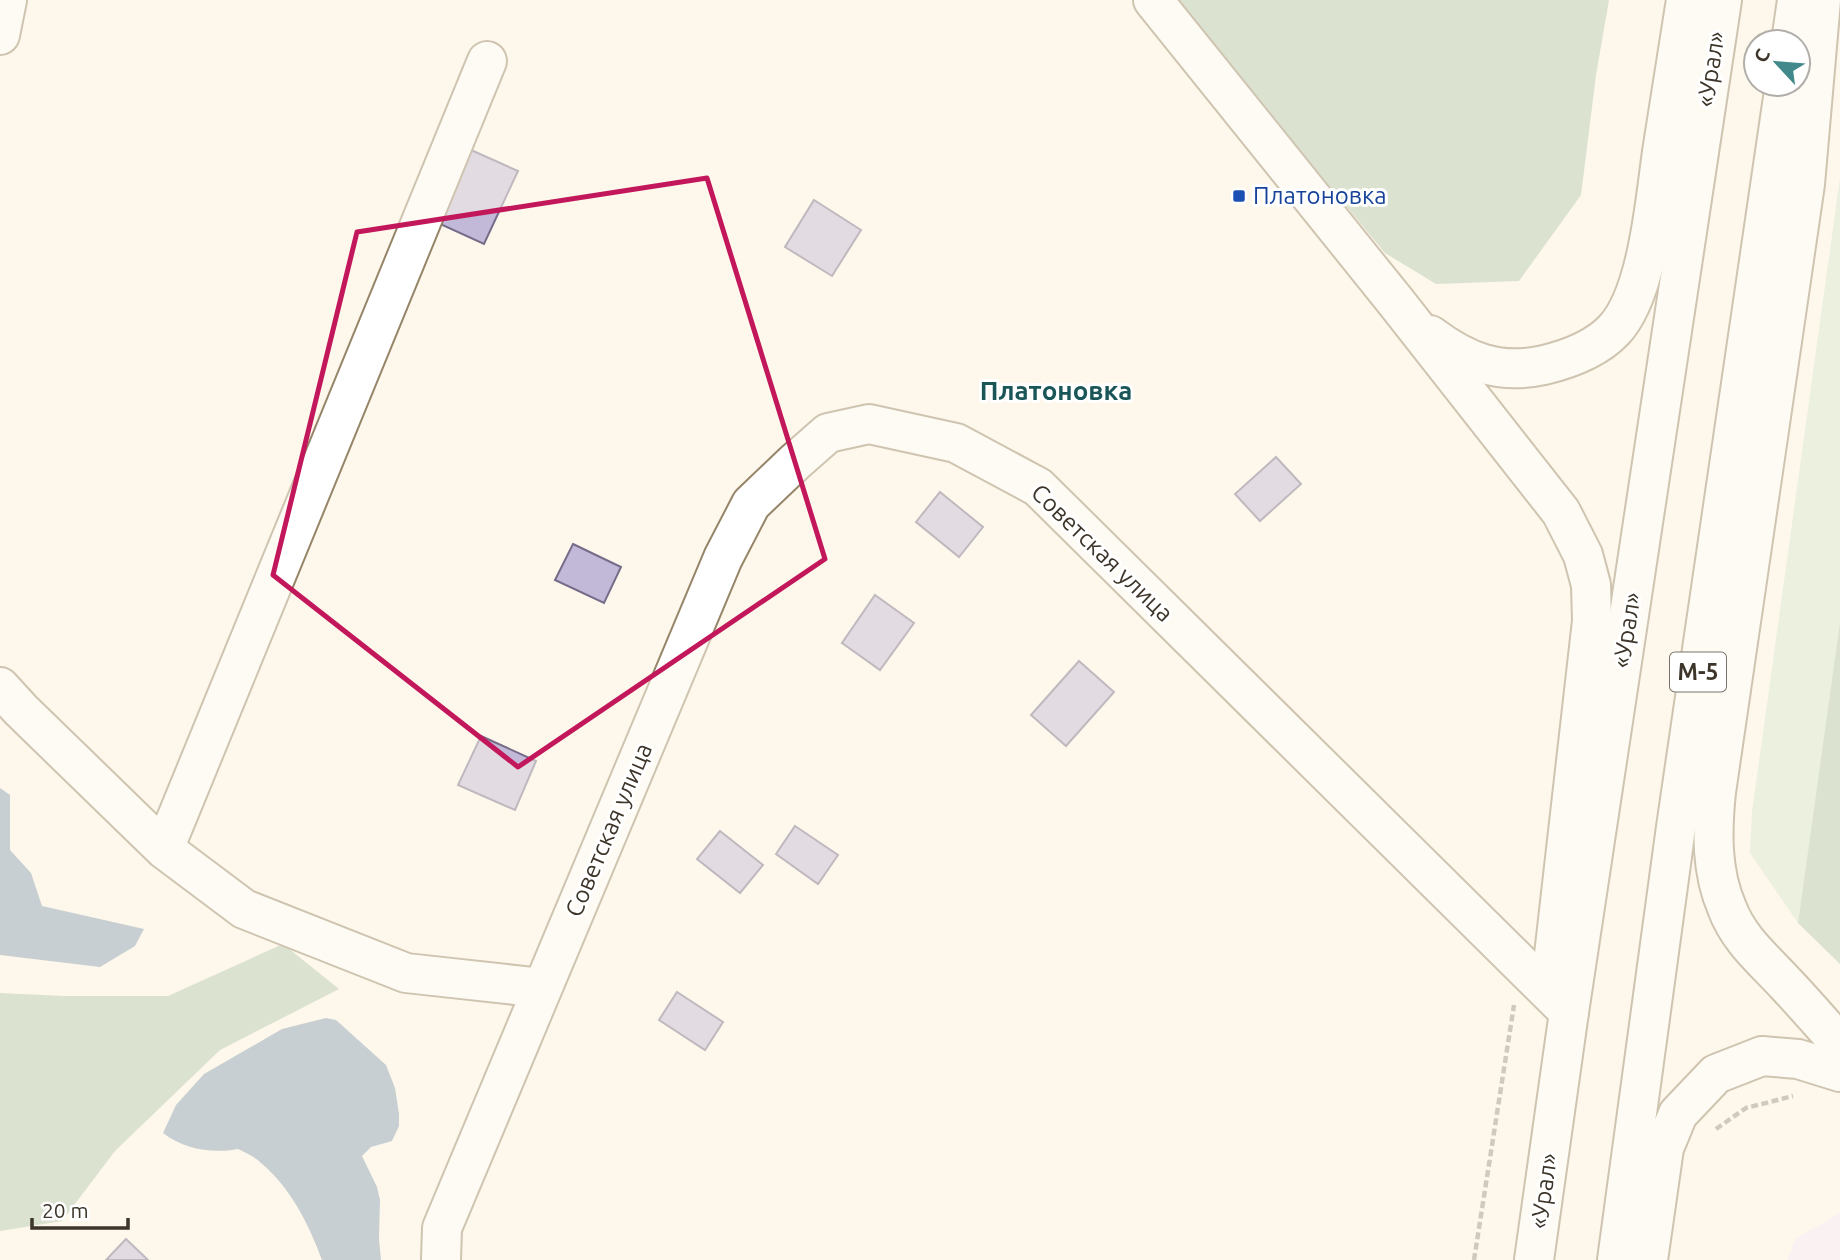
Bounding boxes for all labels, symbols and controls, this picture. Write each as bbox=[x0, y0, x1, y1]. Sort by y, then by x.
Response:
north arrow bbox=[1742, 28, 1812, 98]
street label: «Урал» bbox=[1691, 29, 1730, 109]
text: С bbox=[1749, 45, 1774, 66]
place label: Платоновка bbox=[1253, 182, 1387, 209]
marker: Платоновка bbox=[1231, 188, 1247, 204]
district label: Платоновка bbox=[980, 376, 1132, 405]
street label: Советская улица bbox=[1026, 478, 1179, 627]
street label: «Урал» bbox=[1607, 590, 1646, 670]
road number: М-5 bbox=[1670, 652, 1726, 692]
street label: Советская улица bbox=[560, 739, 657, 921]
street label: «Урал» bbox=[1525, 1151, 1562, 1231]
scale bar bbox=[32, 1186, 128, 1230]
text: 20 m bbox=[42, 1198, 89, 1222]

